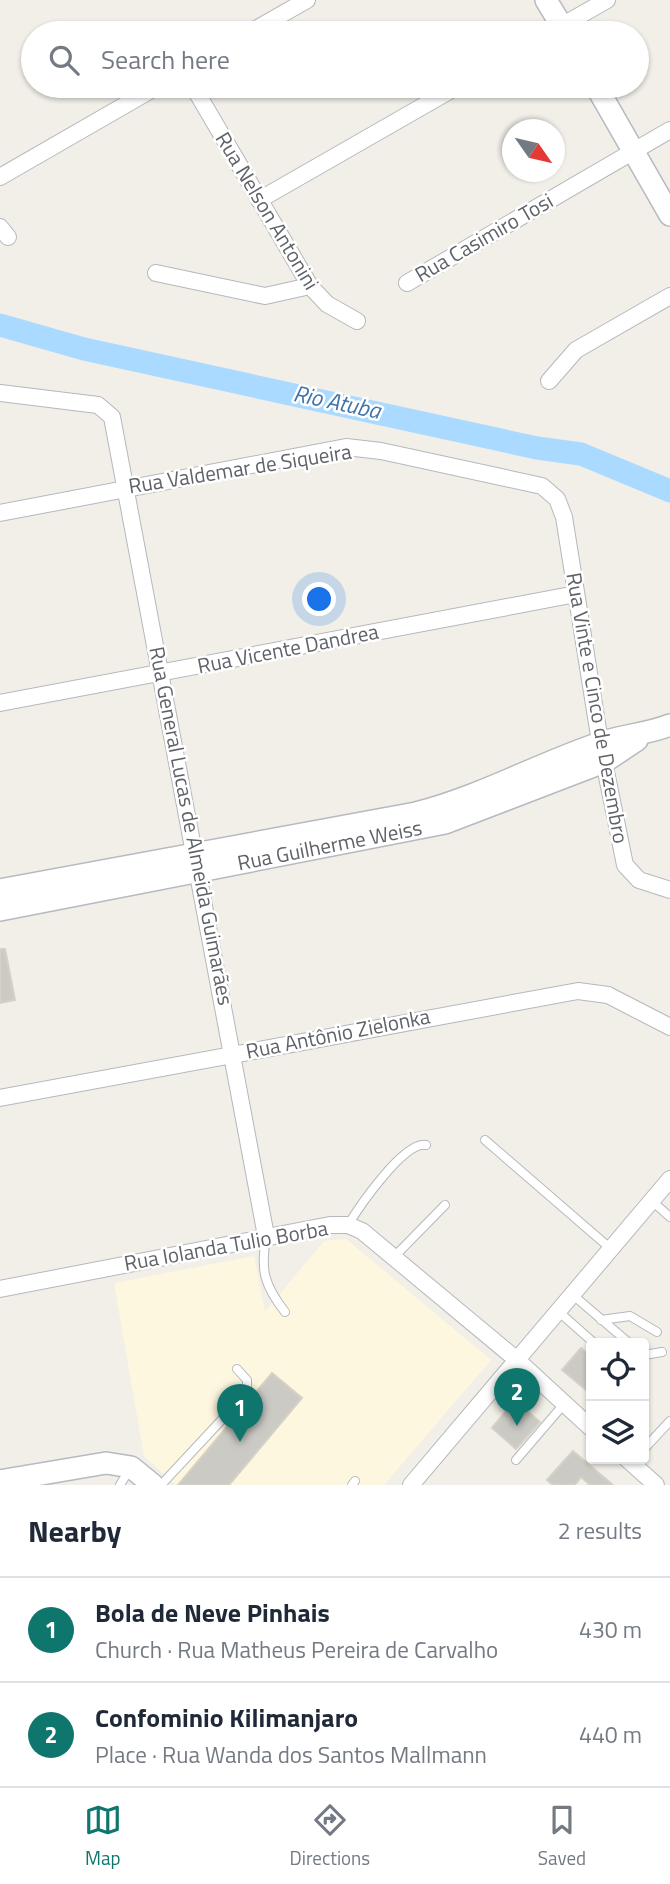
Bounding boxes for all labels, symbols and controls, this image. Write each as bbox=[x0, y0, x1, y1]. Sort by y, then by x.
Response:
search box bbox=[21, 21, 649, 98]
text: Search here bbox=[101, 40, 230, 79]
icon: search bbox=[45, 41, 83, 79]
north arrow bbox=[502, 119, 565, 182]
street label: Rua Nelson Antonini bbox=[208, 125, 328, 296]
street label: Rua Casimiro Tosi bbox=[408, 185, 559, 290]
water label: Rio Atuba bbox=[290, 375, 385, 428]
street label: Rua Valdemar de Siqueira bbox=[126, 435, 354, 501]
street label: Rua Vinte e Cinco de Dezembro bbox=[558, 570, 638, 846]
your location bbox=[302, 582, 336, 616]
street label: Rua Vicente Dandrea bbox=[194, 615, 382, 681]
street label: Rua General Lucas de Almeida Guimarães bbox=[141, 644, 242, 1008]
street label: Rua Guilherme Weiss bbox=[234, 811, 425, 878]
street label: Rua Antônio Zielonka bbox=[243, 999, 433, 1067]
street label: Rua Iolanda Tulio Borba bbox=[121, 1211, 331, 1279]
map controls bbox=[586, 1338, 649, 1464]
button: locate bbox=[586, 1338, 649, 1401]
pin: 2 bbox=[494, 1368, 540, 1426]
pin: 1 bbox=[217, 1384, 263, 1442]
button: layers bbox=[586, 1401, 649, 1464]
text: Nearby bbox=[28, 1508, 121, 1554]
text: 2 results bbox=[558, 1513, 642, 1548]
text: Bola de Neve Pinhais bbox=[95, 1593, 330, 1632]
text: 1 bbox=[45, 1612, 57, 1647]
text: 430 m bbox=[579, 1612, 642, 1647]
text: Church · Rua Matheus Pereira de Carvalho bbox=[95, 1632, 498, 1667]
text: Confominio Kilimanjaro bbox=[95, 1698, 358, 1737]
text: 2 bbox=[45, 1717, 57, 1752]
text: 440 m bbox=[579, 1717, 642, 1752]
text: Place · Rua Wanda dos Santos Mallmann bbox=[95, 1737, 487, 1772]
tab: Map bbox=[84, 1801, 122, 1872]
tab: Directions bbox=[290, 1801, 370, 1872]
tab: Saved bbox=[538, 1801, 586, 1872]

